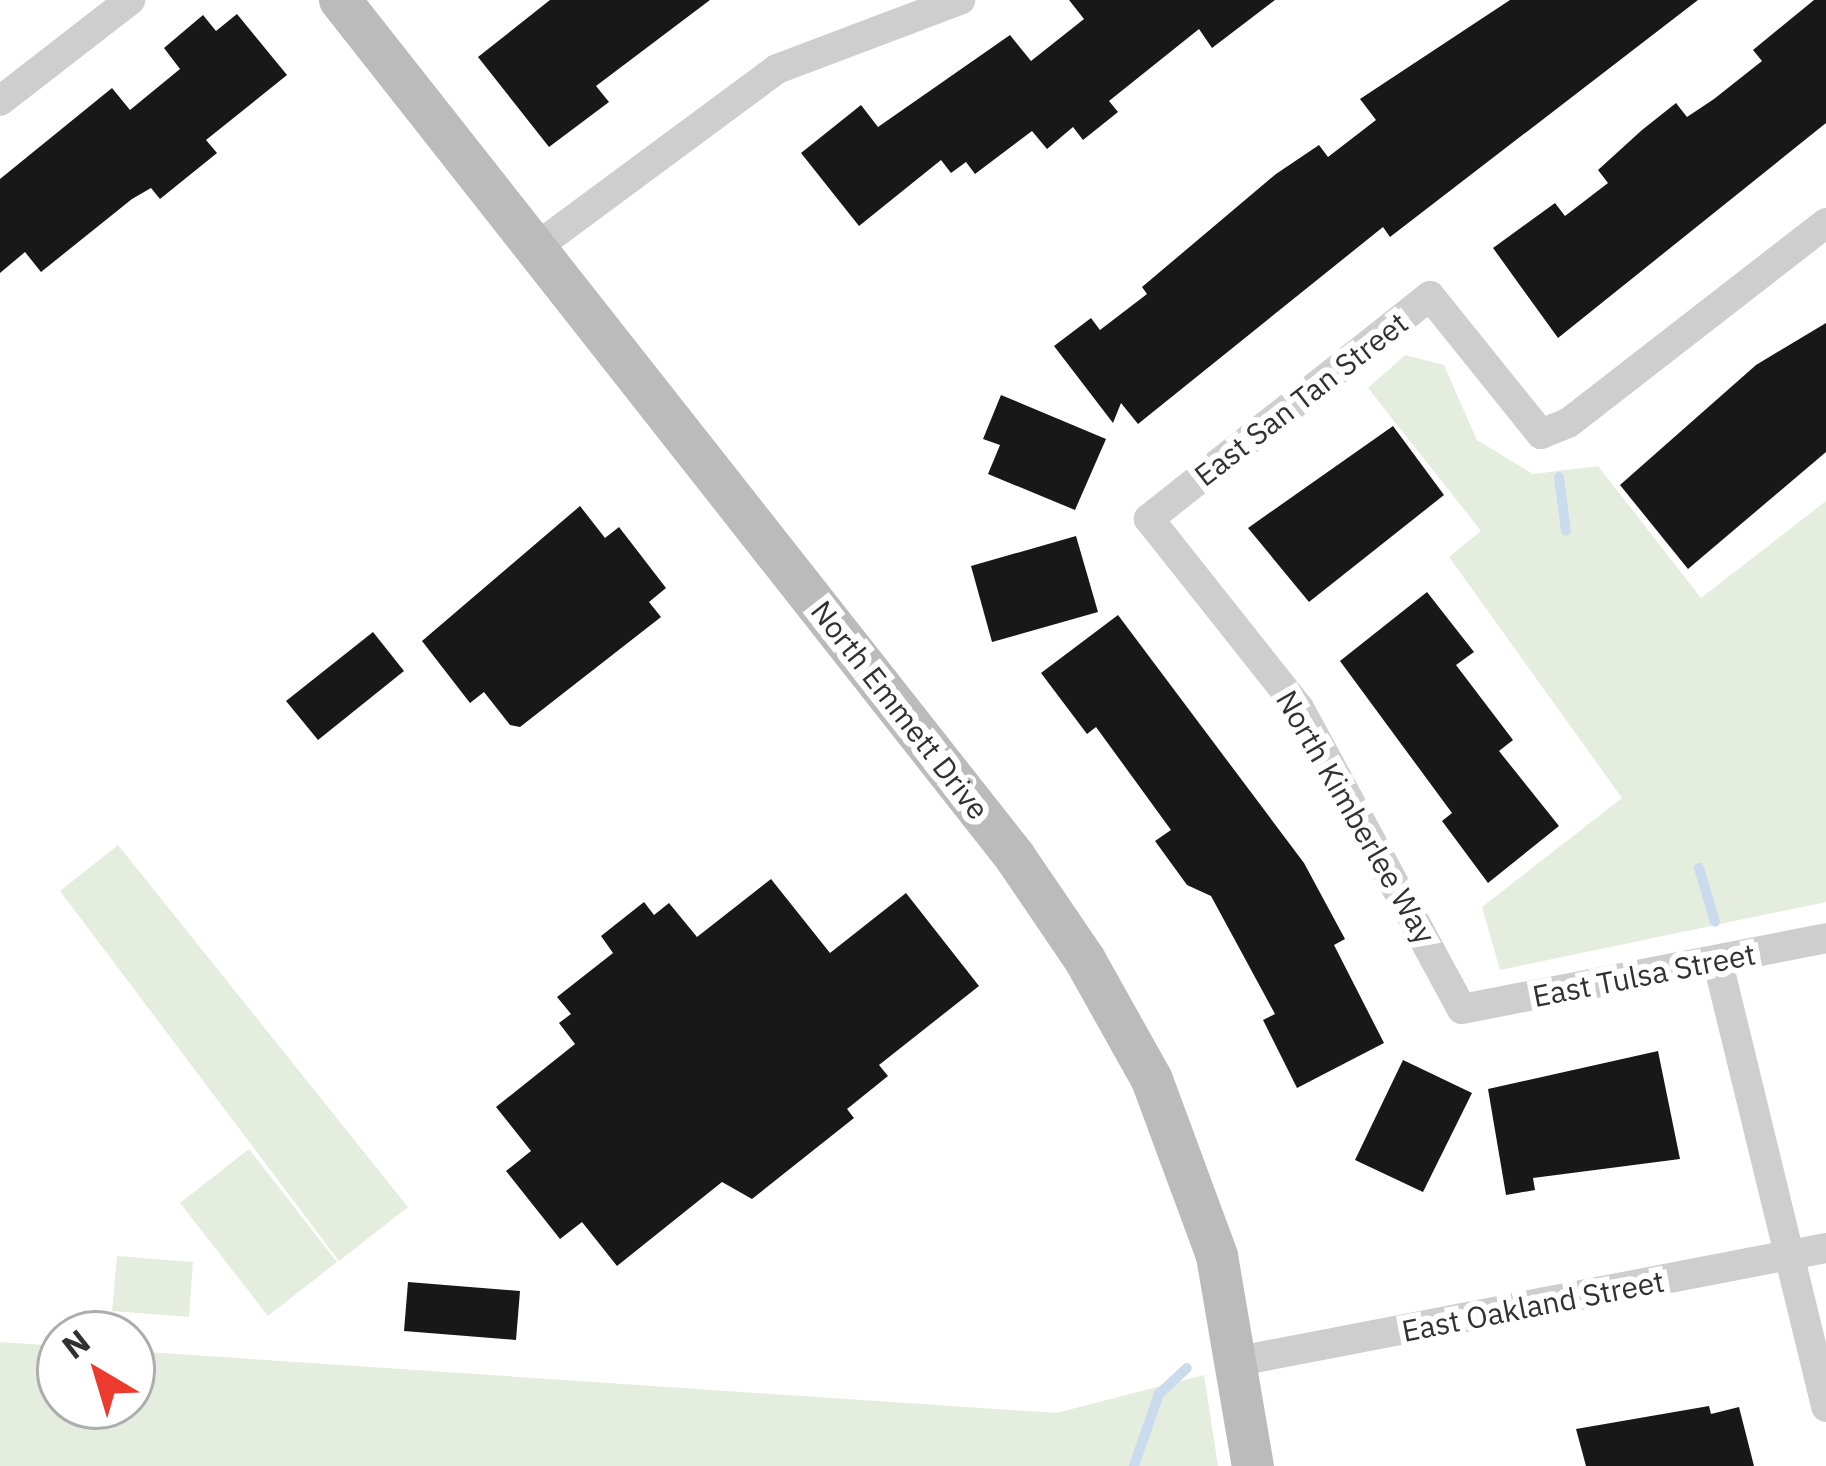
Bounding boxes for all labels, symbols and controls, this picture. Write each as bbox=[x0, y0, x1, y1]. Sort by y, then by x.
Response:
street label: East San Tan Street bbox=[1187, 305, 1415, 493]
street label: North Emmett Drive bbox=[803, 593, 997, 827]
street label: North Kimberlee Way bbox=[1269, 684, 1443, 950]
street label: East Tulsa Street bbox=[1529, 936, 1759, 1014]
street label: East Oakland Street bbox=[1399, 1263, 1667, 1349]
north arrow bbox=[36, 1310, 156, 1430]
text: N bbox=[53, 1319, 98, 1368]

